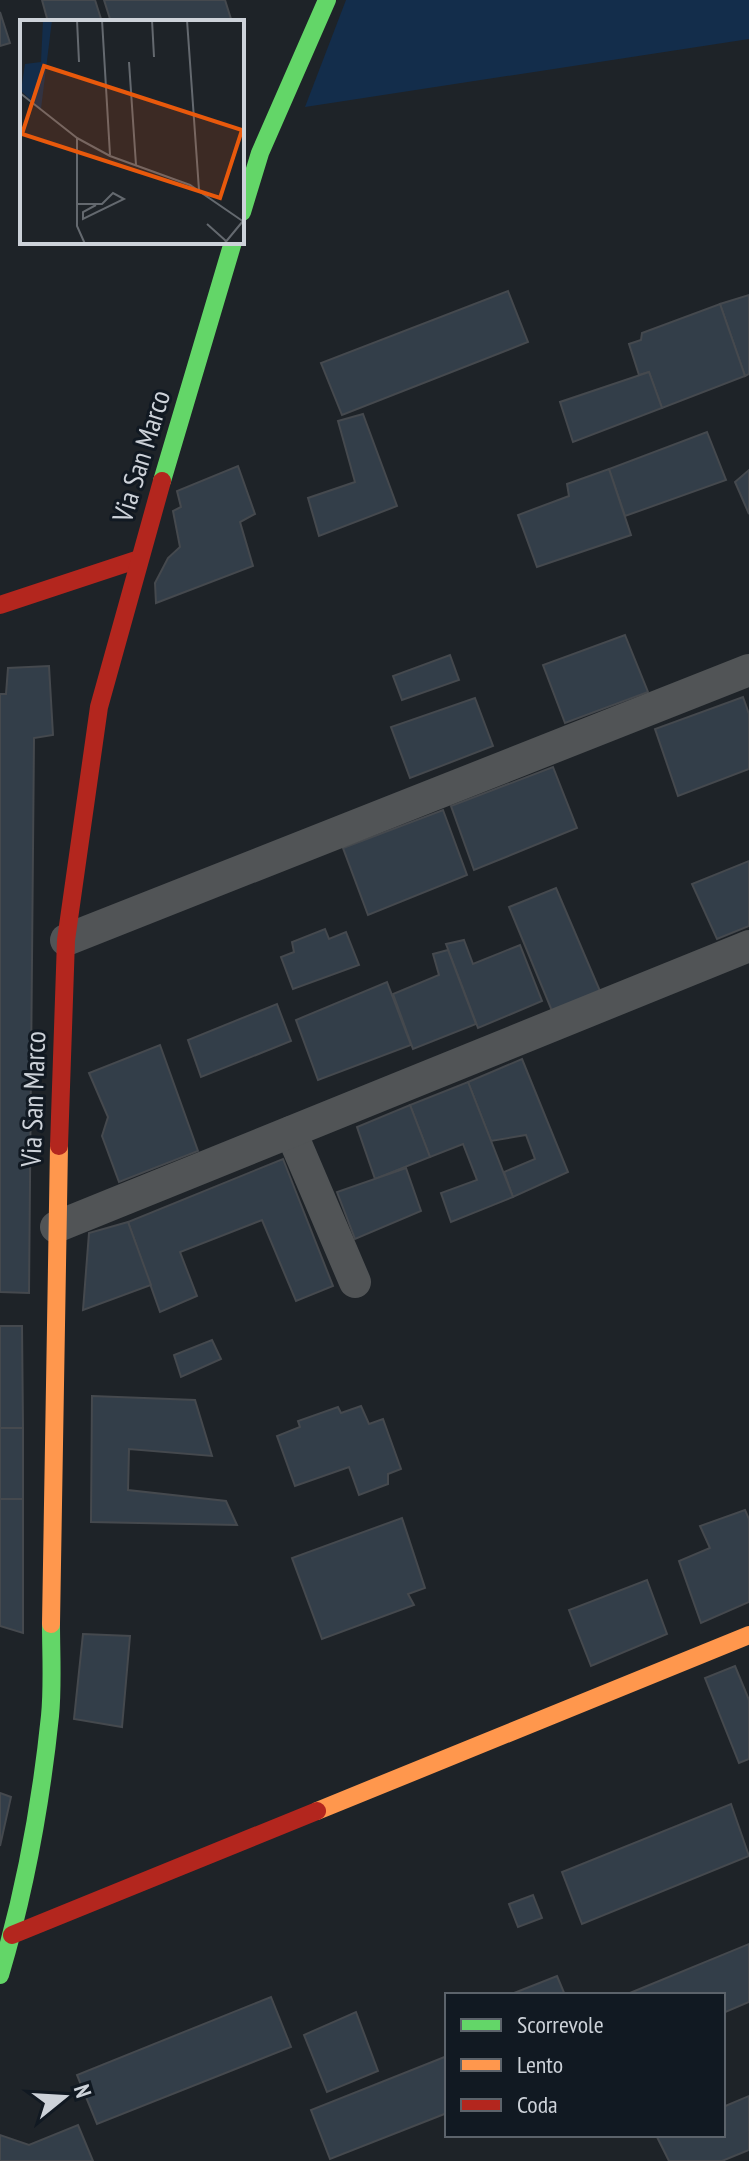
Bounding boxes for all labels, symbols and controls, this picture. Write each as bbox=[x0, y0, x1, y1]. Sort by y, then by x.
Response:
inset map bbox=[20, 20, 244, 244]
street label: Via San Marco bbox=[103, 385, 178, 527]
street label: Via San Marco bbox=[12, 1030, 53, 1169]
legend bbox=[445, 1993, 725, 2137]
text: Scorrevole bbox=[517, 2009, 604, 2040]
text: Lento bbox=[517, 2049, 563, 2080]
north arrow bbox=[24, 2057, 104, 2137]
text: N bbox=[68, 2081, 98, 2101]
text: Coda bbox=[517, 2089, 558, 2120]

